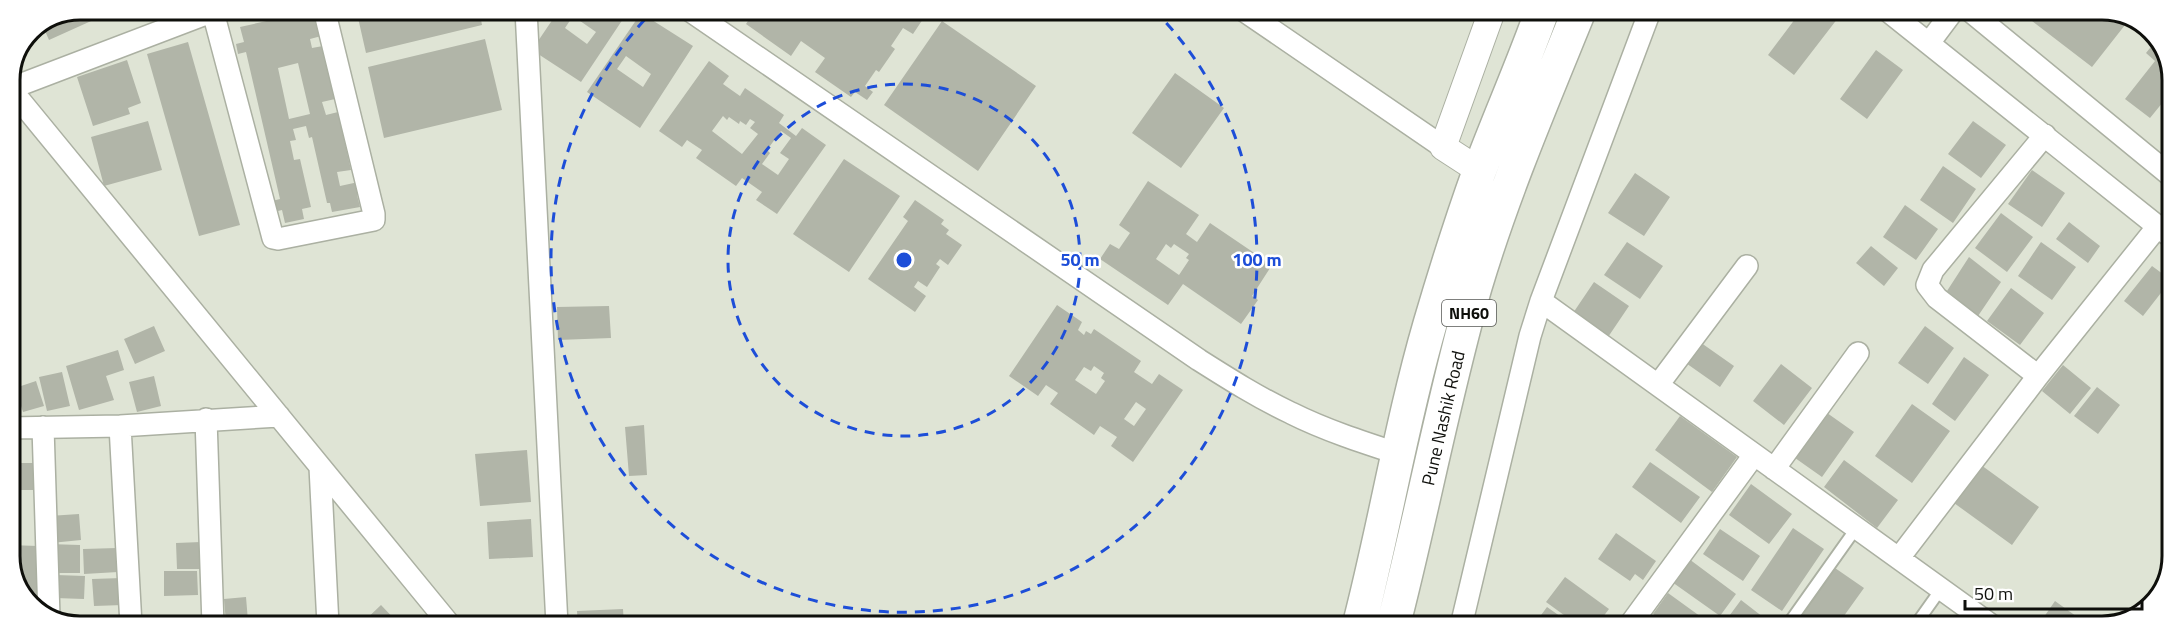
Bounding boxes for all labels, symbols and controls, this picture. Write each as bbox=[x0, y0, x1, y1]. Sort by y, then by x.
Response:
text: 50 m bbox=[1060, 246, 1100, 273]
text: 100 m bbox=[1232, 246, 1282, 273]
centre of rings bbox=[894, 250, 914, 270]
road number: NH60 bbox=[1442, 300, 1496, 326]
street label: Pune Nashik Road bbox=[1414, 348, 1472, 488]
scale bar bbox=[1965, 573, 2142, 611]
text: 50 m bbox=[1974, 580, 2013, 607]

